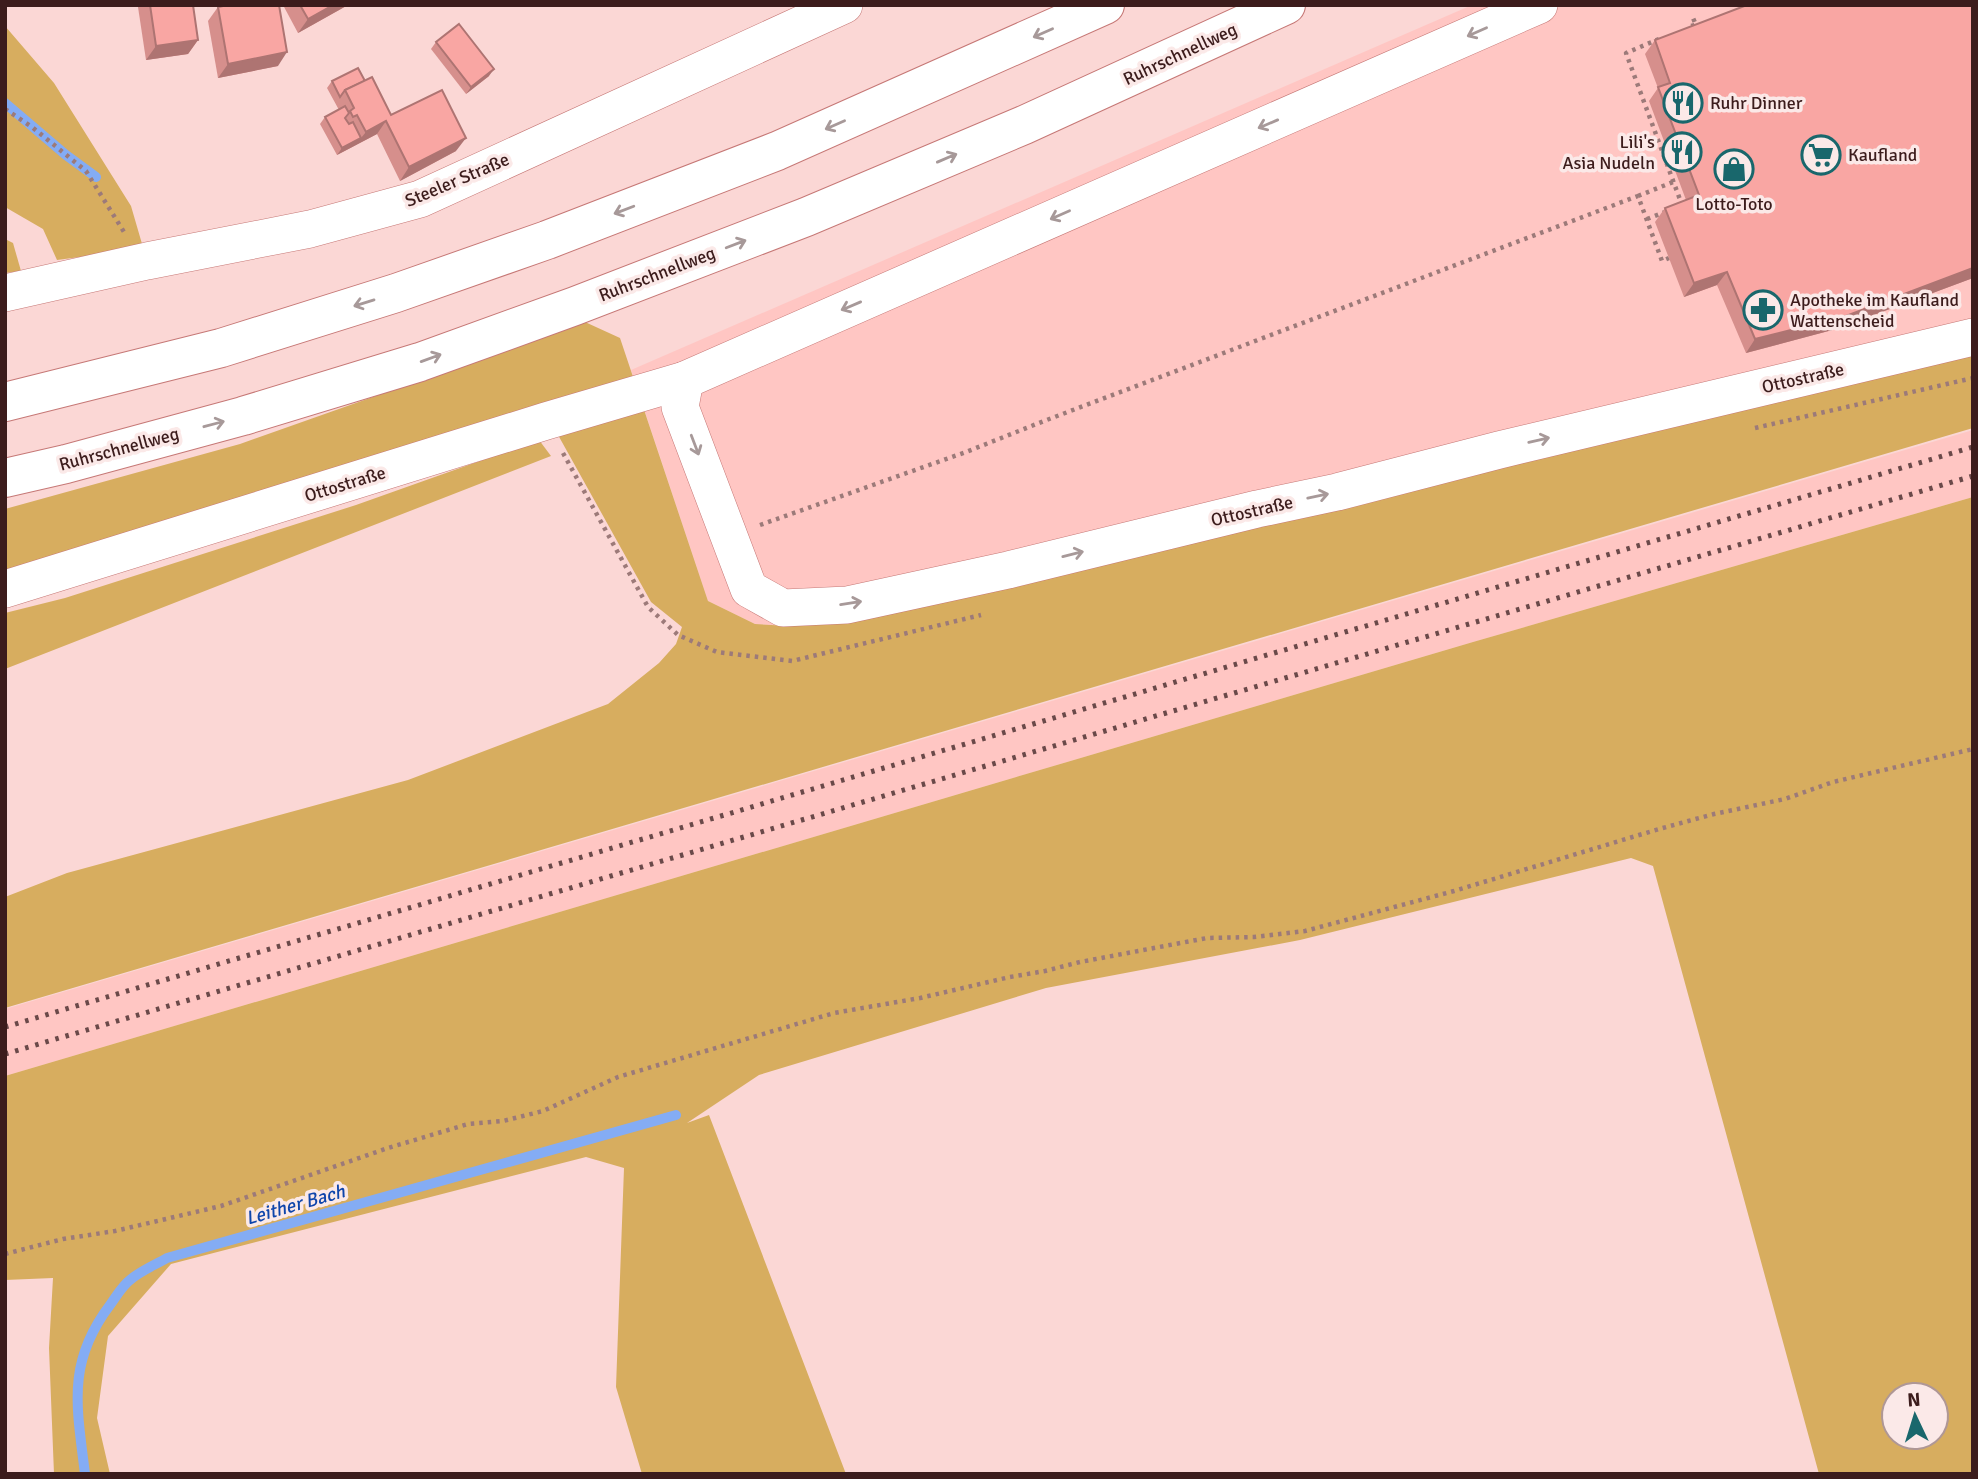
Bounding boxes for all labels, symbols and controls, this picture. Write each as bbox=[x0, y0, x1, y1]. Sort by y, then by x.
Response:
street label: Ruhrschnellweg bbox=[1120, 18, 1240, 90]
one-way arrow bbox=[1466, 26, 1488, 39]
one-way arrow bbox=[1033, 27, 1054, 40]
restaurant icon: Ruhr Dinner bbox=[1662, 82, 1704, 124]
place label: Ruhr Dinner bbox=[1710, 92, 1803, 114]
one-way arrow bbox=[1258, 118, 1280, 131]
one-way arrow bbox=[825, 119, 846, 132]
place label: Lili's Asia Nudeln bbox=[1562, 131, 1655, 174]
restaurant icon: Lili's Asia Nudeln bbox=[1661, 131, 1703, 173]
supermarket icon: Kaufland bbox=[1800, 134, 1842, 176]
place label: Kaufland bbox=[1848, 144, 1917, 166]
street label: Steeler Straße bbox=[402, 148, 512, 212]
shop icon: Lotto-Toto bbox=[1713, 148, 1755, 190]
one-way arrow bbox=[935, 150, 957, 163]
place label: Lotto-Toto bbox=[1695, 193, 1773, 215]
one-way arrow bbox=[614, 205, 635, 218]
one-way arrow bbox=[1050, 209, 1071, 222]
one-way arrow bbox=[725, 236, 746, 249]
street label: Ruhrschnellweg bbox=[596, 242, 718, 306]
pharmacy icon: Apotheke im Kaufland Wattenscheid bbox=[1742, 289, 1784, 331]
place label: Apotheke im Kaufland Wattenscheid bbox=[1790, 289, 1959, 332]
one-way arrow bbox=[353, 298, 375, 310]
one-way arrow bbox=[841, 300, 863, 313]
one-way arrow bbox=[420, 351, 442, 364]
street label: Ottostraße bbox=[1760, 358, 1846, 398]
one-way arrow bbox=[202, 417, 224, 430]
street label: Ruhrschnellweg bbox=[57, 422, 181, 476]
one-way arrow bbox=[1527, 433, 1550, 447]
one-way arrow bbox=[690, 434, 702, 456]
street label: Ottostraße bbox=[302, 461, 388, 507]
one-way arrow bbox=[1307, 488, 1329, 501]
street label: Ottostraße bbox=[1209, 491, 1295, 531]
one-way arrow bbox=[1061, 547, 1084, 560]
one-way arrow bbox=[839, 596, 862, 609]
water label: Leither Bach bbox=[243, 1179, 348, 1231]
north arrow bbox=[1880, 1381, 1950, 1451]
text: N bbox=[1906, 1388, 1921, 1412]

